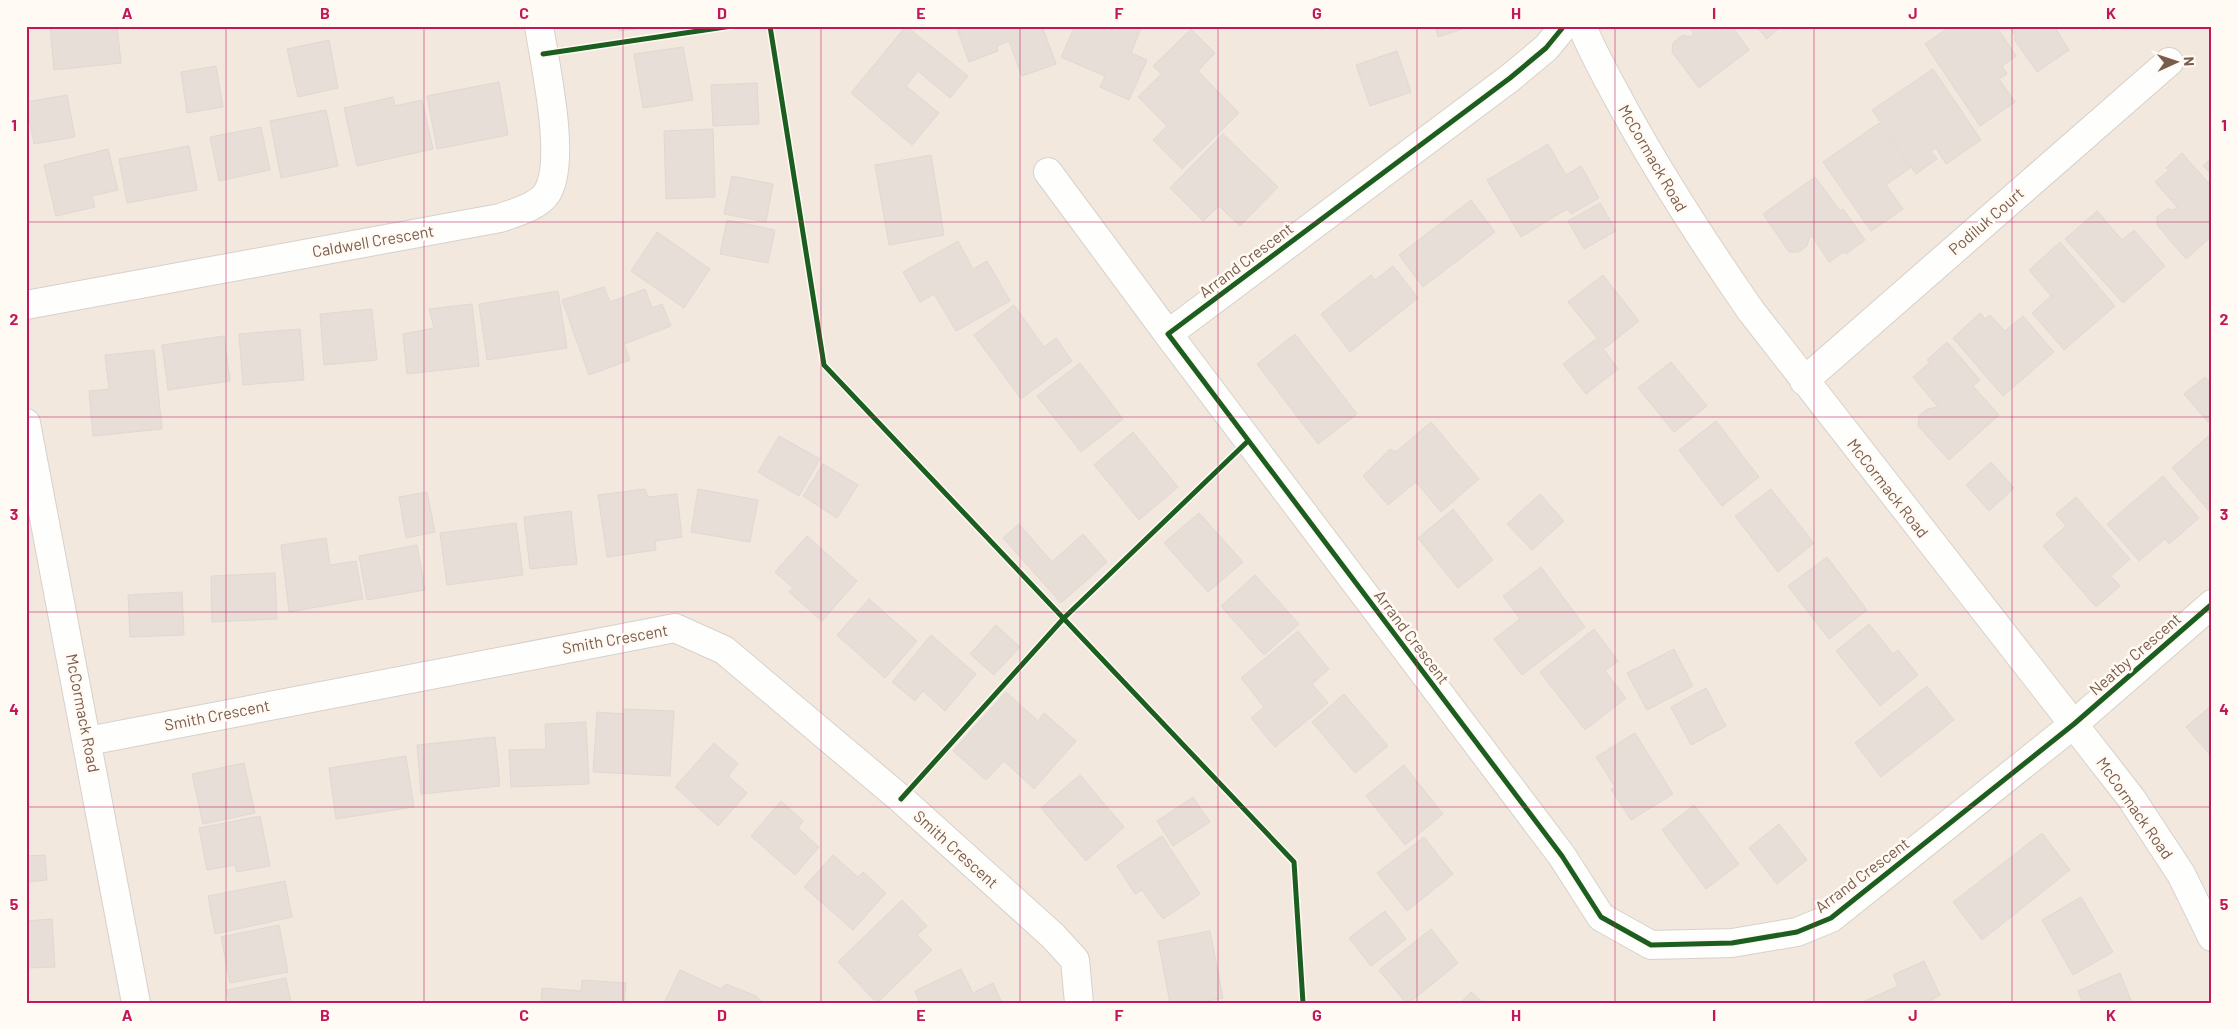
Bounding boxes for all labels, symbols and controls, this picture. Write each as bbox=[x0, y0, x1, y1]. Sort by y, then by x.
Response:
text: A bbox=[122, 3, 133, 22]
text: B bbox=[320, 3, 330, 22]
text: C bbox=[519, 3, 529, 22]
text: D bbox=[717, 3, 727, 22]
text: E bbox=[916, 3, 926, 22]
text: F bbox=[1115, 3, 1124, 22]
text: G bbox=[1312, 3, 1322, 22]
text: H bbox=[1511, 3, 1521, 22]
text: I bbox=[1712, 3, 1716, 22]
text: J bbox=[1908, 3, 1918, 22]
text: K bbox=[2106, 3, 2116, 22]
north arrow bbox=[2150, 38, 2200, 88]
text: N bbox=[2181, 56, 2198, 66]
street label: McCormack Road bbox=[1615, 101, 1692, 215]
text: 1 bbox=[11, 115, 17, 134]
text: 1 bbox=[2221, 115, 2227, 134]
street label: Podiluk Court bbox=[1944, 183, 2027, 258]
street label: Arrand Crescent bbox=[1195, 218, 1296, 301]
street label: Caldwell Crescent bbox=[311, 220, 435, 261]
text: 2 bbox=[10, 309, 19, 328]
text: 2 bbox=[2220, 309, 2229, 328]
street label: McCormack Road bbox=[1844, 434, 1933, 541]
text: 3 bbox=[10, 504, 18, 523]
text: 3 bbox=[2220, 504, 2228, 523]
street label: Arrand Crescent bbox=[1371, 586, 1454, 687]
street label: Neatby Crescent bbox=[2085, 609, 2184, 699]
street label: Smith Crescent bbox=[561, 620, 669, 657]
street label: McCormack Road bbox=[63, 652, 104, 774]
street label: Smith Crescent bbox=[163, 695, 271, 734]
text: 4 bbox=[9, 699, 19, 718]
text: 4 bbox=[2219, 699, 2229, 718]
street label: McCormack Road bbox=[2093, 753, 2178, 862]
street label: Smith Crescent bbox=[910, 806, 1002, 892]
street label: Arrand Crescent bbox=[1811, 833, 1912, 916]
text: 5 bbox=[10, 894, 19, 913]
text: 5 bbox=[2220, 894, 2229, 913]
text: A bbox=[122, 1005, 133, 1024]
text: B bbox=[320, 1005, 330, 1024]
text: C bbox=[519, 1005, 529, 1024]
text: D bbox=[717, 1005, 727, 1024]
text: E bbox=[916, 1005, 926, 1024]
text: F bbox=[1115, 1005, 1124, 1024]
text: G bbox=[1312, 1005, 1322, 1024]
text: H bbox=[1511, 1005, 1521, 1024]
text: I bbox=[1712, 1005, 1716, 1024]
text: J bbox=[1908, 1005, 1918, 1024]
text: K bbox=[2106, 1005, 2116, 1024]

